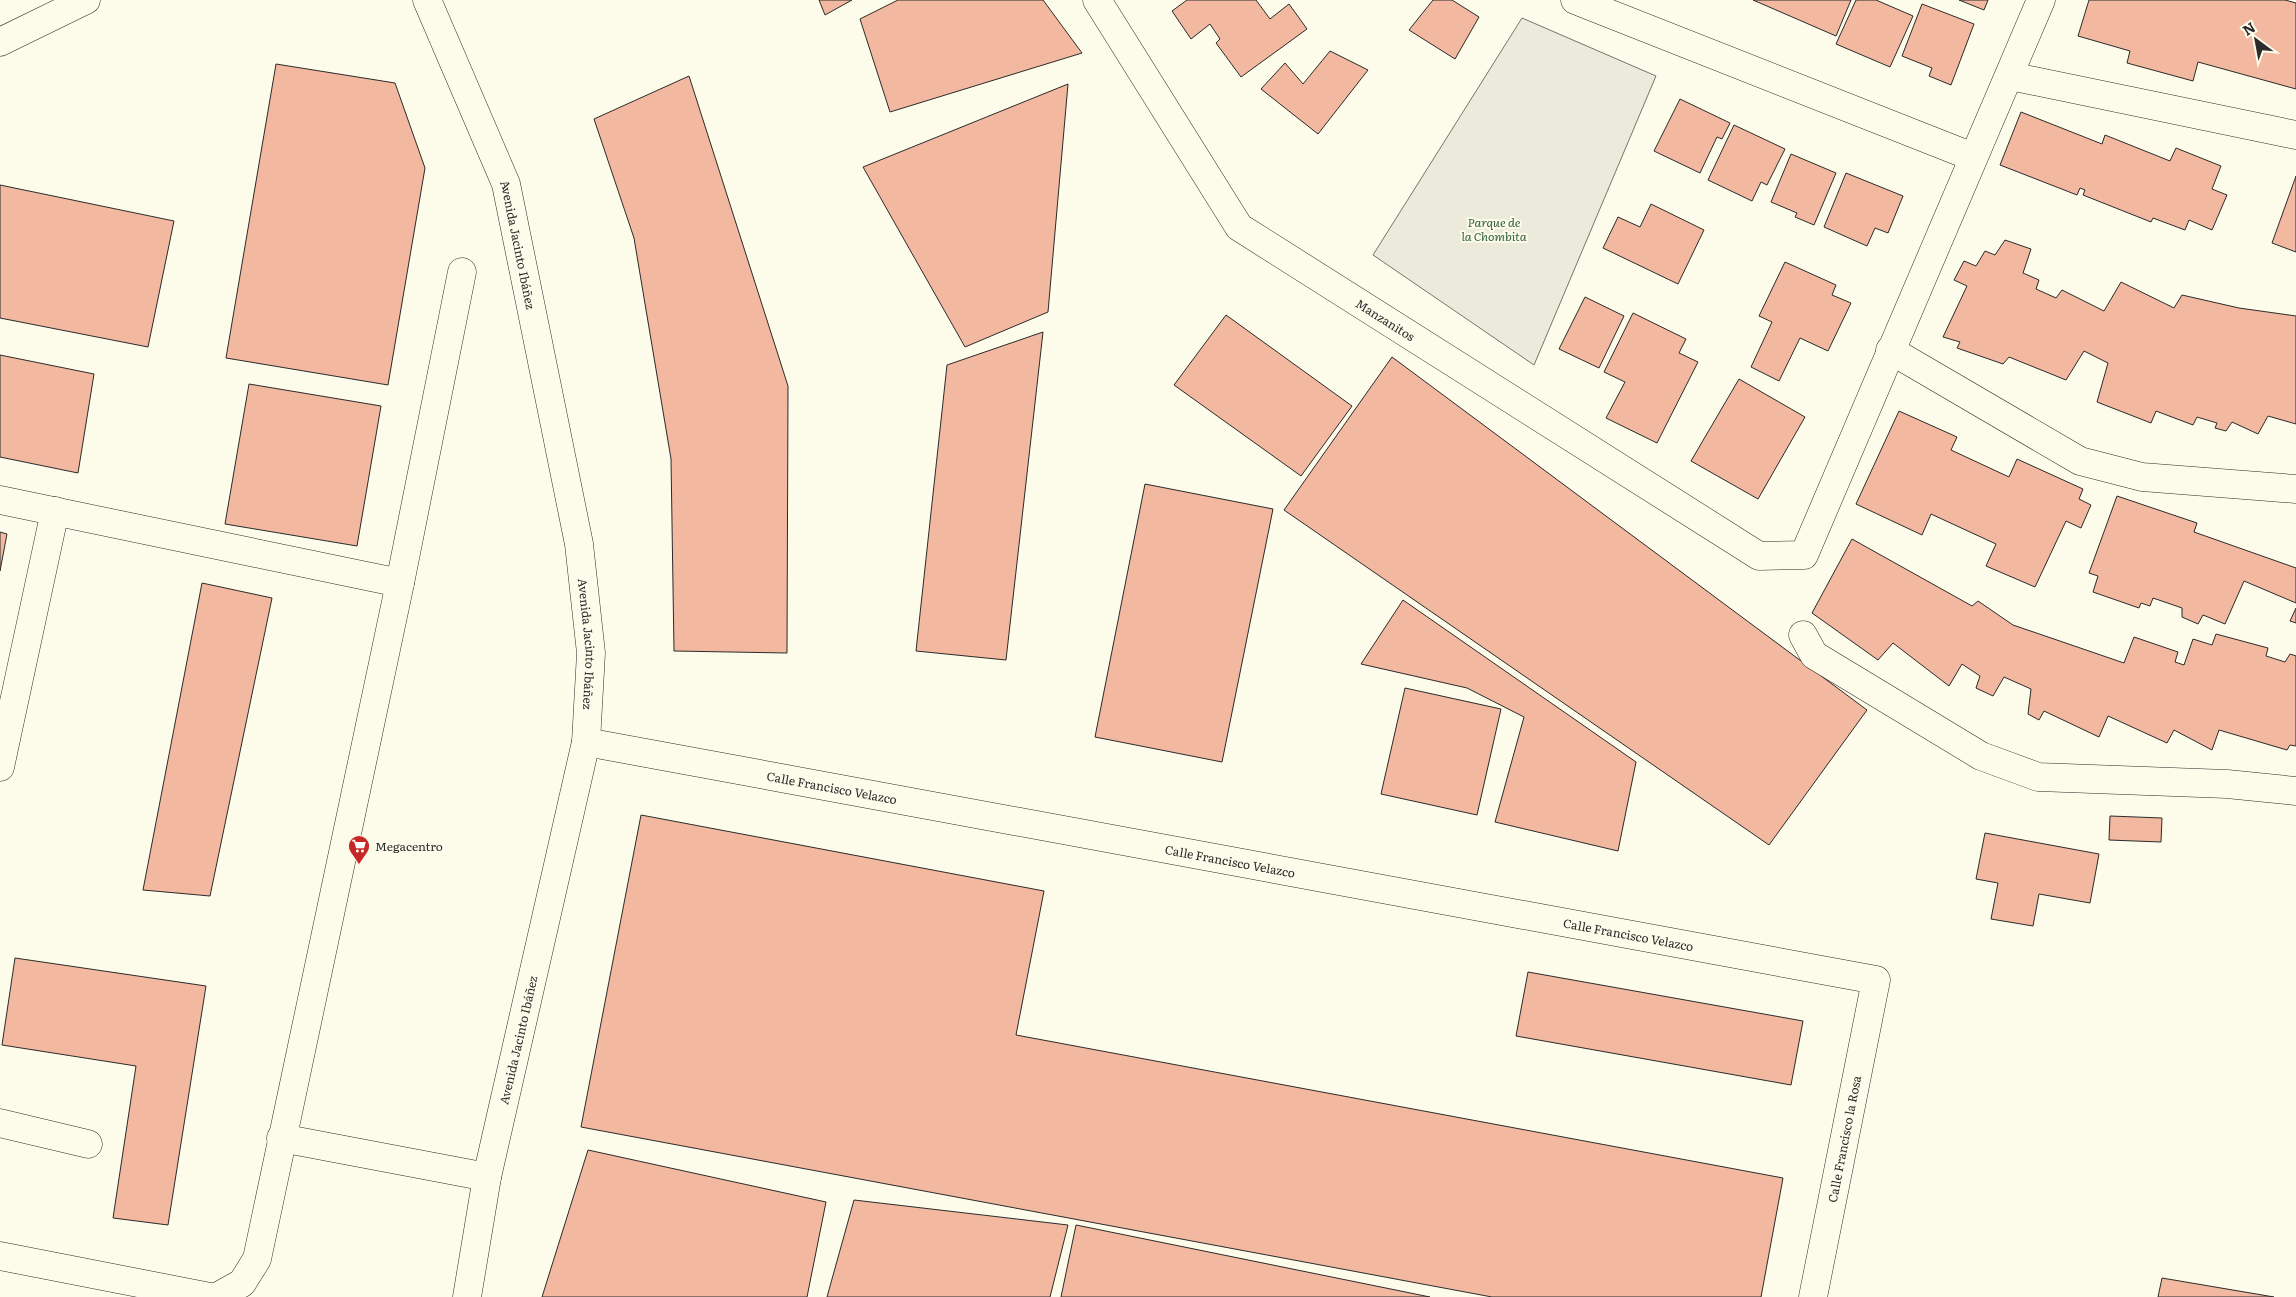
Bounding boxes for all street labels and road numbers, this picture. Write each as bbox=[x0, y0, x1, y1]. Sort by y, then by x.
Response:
street label: Avenida Jacinto Ibáñez bbox=[496, 177, 540, 311]
street label: Manzanitos bbox=[1352, 294, 1419, 345]
street label: Avenida Jacinto Ibáñez bbox=[574, 577, 600, 710]
street label: Calle Francisco Velazco bbox=[765, 767, 899, 808]
street label: Calle Francisco Velazco bbox=[1163, 840, 1297, 882]
street label: Calle Francisco Velazco bbox=[1562, 913, 1695, 955]
street label: Avenida Jacinto Ibáñez bbox=[494, 974, 542, 1106]
street label: Calle Francisco la Rosa bbox=[1823, 1073, 1865, 1204]

